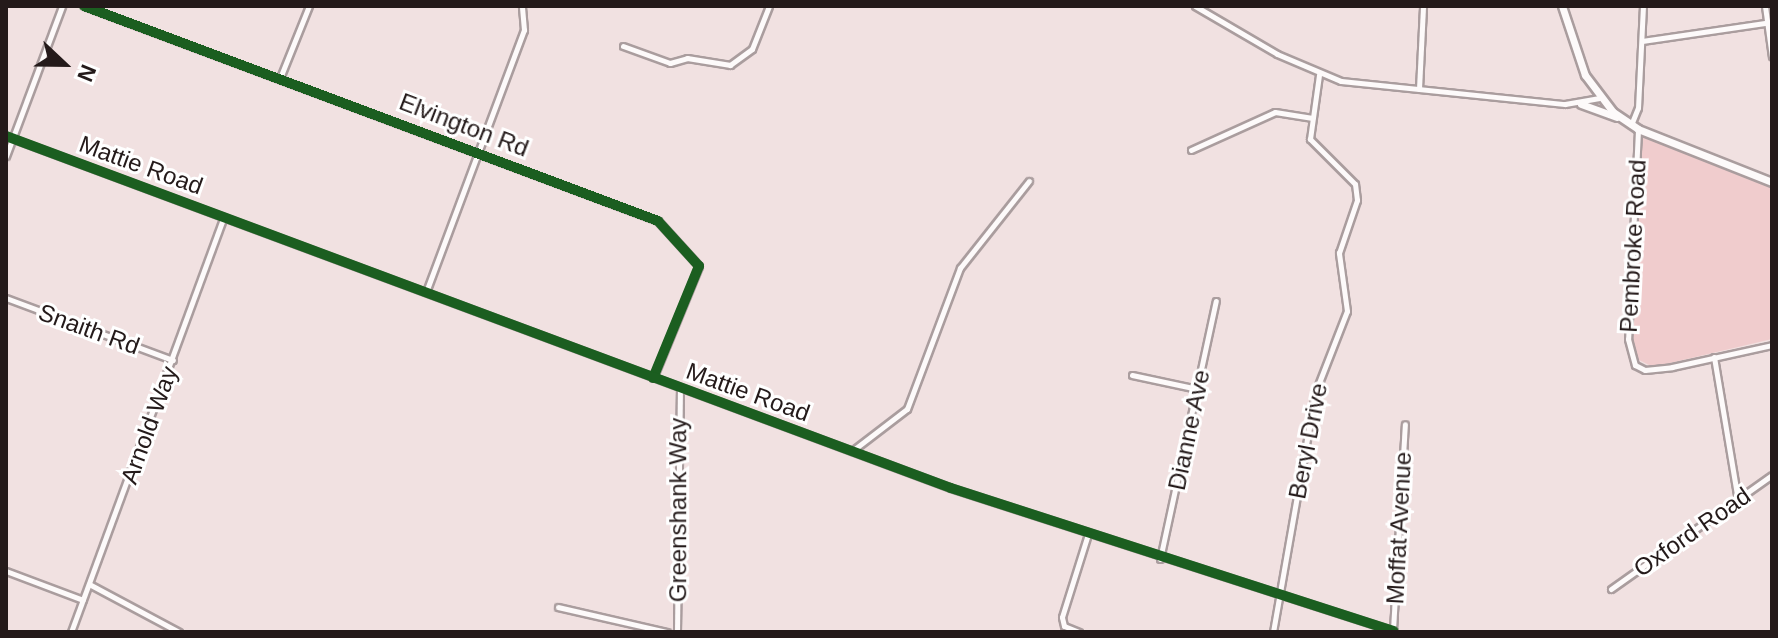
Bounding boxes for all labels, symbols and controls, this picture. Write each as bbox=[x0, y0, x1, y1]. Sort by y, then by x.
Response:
north arrow bbox=[24, 24, 104, 104]
text: N bbox=[72, 61, 101, 85]
street label: Elvington Rd bbox=[395, 87, 533, 163]
street label: Mattie Road bbox=[75, 129, 207, 201]
street label: Pembroke Road bbox=[1614, 159, 1652, 333]
street label: Snaith Rd bbox=[35, 297, 143, 361]
street label: Mattie Road bbox=[682, 356, 814, 428]
street label: Arnold Way bbox=[114, 362, 184, 488]
street label: Dianne Ave bbox=[1162, 367, 1216, 493]
street label: Beryl Drive bbox=[1283, 381, 1333, 501]
street label: Greenshank Way bbox=[664, 418, 692, 602]
street label: Moffat Avenue bbox=[1381, 450, 1417, 606]
street label: Oxford Road bbox=[1628, 481, 1756, 583]

